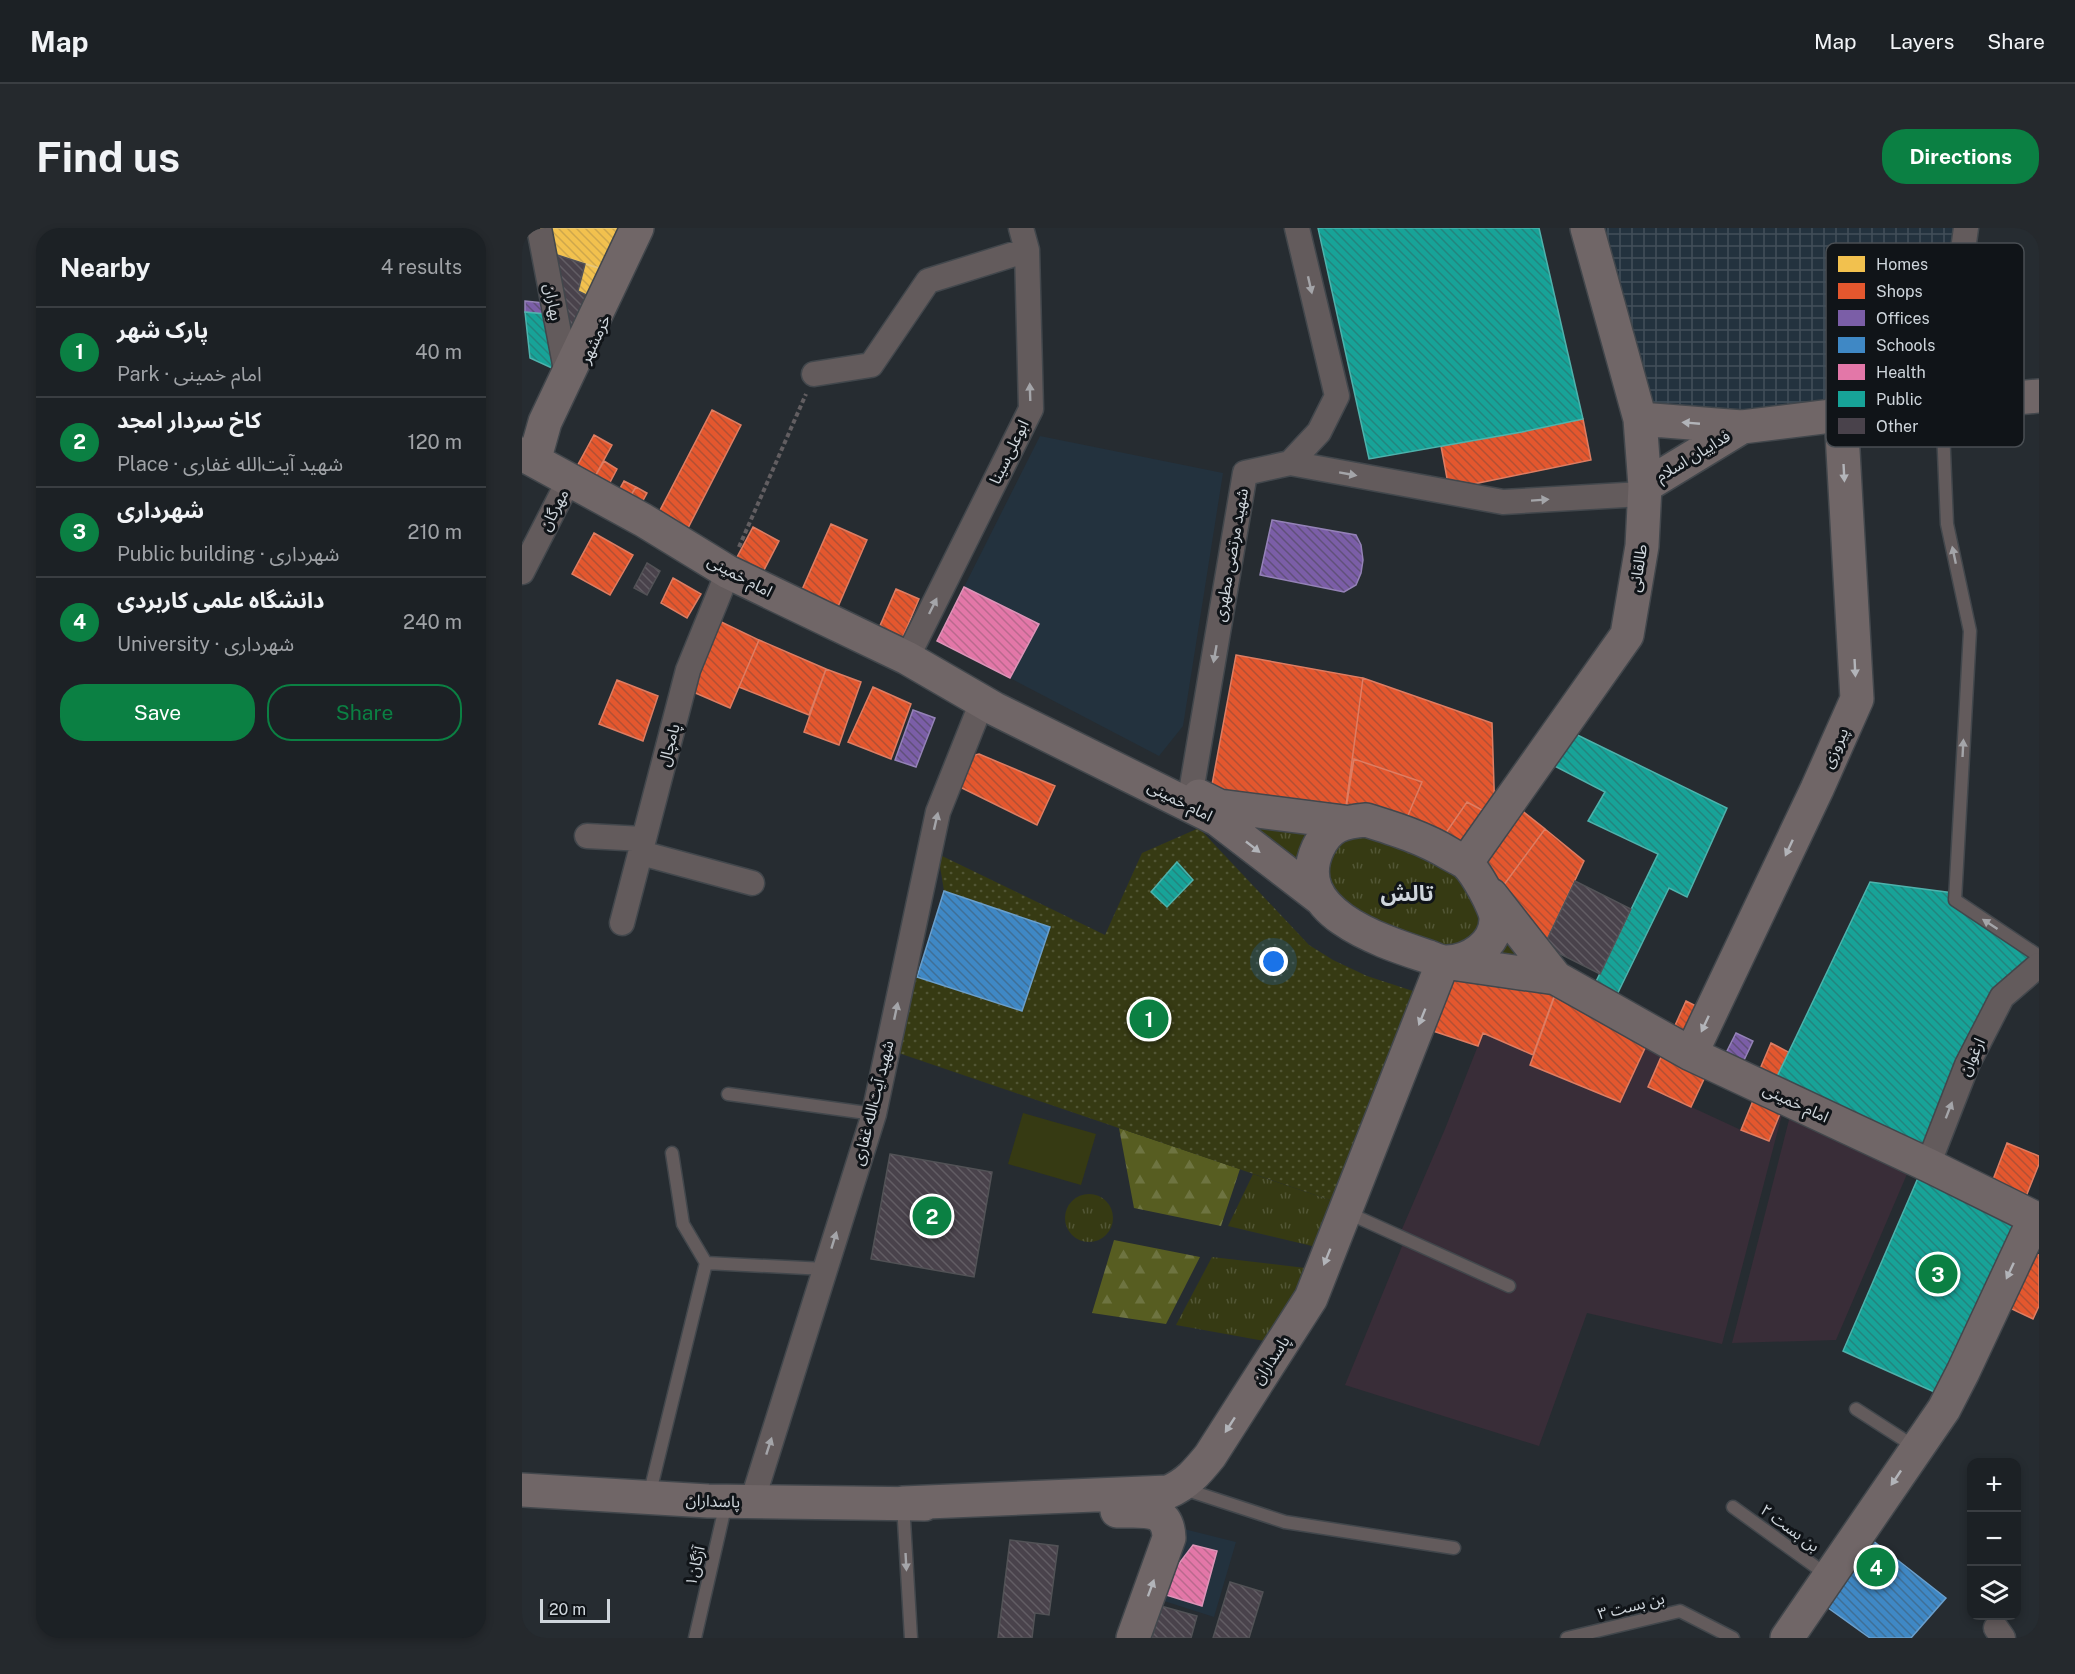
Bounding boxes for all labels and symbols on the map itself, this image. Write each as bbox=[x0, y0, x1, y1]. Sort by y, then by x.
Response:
legend bbox=[1826, 243, 2024, 447]
text: Homes bbox=[1876, 255, 1928, 274]
one-way arrow bbox=[1306, 276, 1316, 294]
street label: بهاران bbox=[540, 282, 566, 322]
text: Shops bbox=[1876, 282, 1923, 301]
text: Offices bbox=[1876, 309, 1930, 328]
street label: خرمشهر bbox=[575, 312, 615, 367]
text: Schools bbox=[1876, 336, 1935, 355]
text: Health bbox=[1876, 363, 1926, 382]
one-way arrow bbox=[1026, 382, 1035, 401]
text: Public bbox=[1876, 390, 1923, 409]
street label: ابوعلی‌سینا bbox=[985, 417, 1033, 487]
text: Other bbox=[1876, 417, 1918, 436]
one-way arrow bbox=[1681, 418, 1700, 427]
street label: فداییان اسلام bbox=[1652, 426, 1735, 488]
one-way arrow bbox=[1840, 464, 1849, 483]
one-way arrow bbox=[1338, 470, 1357, 479]
street label: مهرگان bbox=[535, 486, 573, 534]
street label: شهید مرتضی مطهری bbox=[1210, 487, 1252, 623]
one-way arrow bbox=[1531, 495, 1550, 505]
street label: طالقانی bbox=[1625, 542, 1651, 593]
one-way arrow bbox=[1949, 545, 1958, 564]
street label: امام خمینی bbox=[703, 551, 776, 604]
one-way arrow bbox=[928, 597, 938, 614]
one-way arrow bbox=[1210, 645, 1219, 664]
one-way arrow bbox=[1851, 659, 1860, 678]
street label: پامچال bbox=[654, 721, 685, 769]
street label: پیروزی bbox=[1818, 725, 1853, 772]
one-way arrow bbox=[1959, 738, 1968, 757]
street label: امام خمینی bbox=[1143, 777, 1216, 828]
one-way arrow bbox=[932, 811, 942, 830]
one-way arrow bbox=[1784, 840, 1793, 857]
one-way arrow bbox=[1245, 841, 1261, 853]
district label: تالش bbox=[1380, 880, 1434, 906]
one-way arrow bbox=[1982, 918, 1998, 929]
your location bbox=[1259, 947, 1288, 976]
pin: 1 bbox=[1130, 996, 1168, 1042]
one-way arrow bbox=[891, 1002, 901, 1021]
one-way arrow bbox=[1417, 1008, 1427, 1026]
one-way arrow bbox=[1700, 1016, 1709, 1033]
street label: ارغوان bbox=[1955, 1035, 1989, 1079]
street label: شهید آیت‌الله غفاری bbox=[848, 1039, 898, 1167]
street label: امام خمینی bbox=[1759, 1080, 1832, 1129]
one-way arrow bbox=[1945, 1101, 1955, 1119]
pin: 2 bbox=[912, 1194, 952, 1238]
one-way arrow bbox=[830, 1231, 839, 1249]
one-way arrow bbox=[1322, 1248, 1332, 1266]
pin: 3 bbox=[1918, 1252, 1958, 1296]
one-way arrow bbox=[2006, 1263, 2015, 1280]
street label: پاسداران bbox=[1248, 1332, 1295, 1389]
one-way arrow bbox=[1224, 1417, 1235, 1433]
one-way arrow bbox=[765, 1437, 774, 1455]
one-way arrow bbox=[1890, 1470, 1902, 1486]
street label: پاسداران bbox=[685, 1491, 741, 1513]
street label: بن بست ۲ bbox=[1757, 1500, 1823, 1556]
street label: ۱آژگان bbox=[681, 1543, 709, 1588]
pin: 4 bbox=[1856, 1544, 1896, 1590]
one-way arrow bbox=[902, 1552, 911, 1571]
one-way arrow bbox=[1146, 1579, 1156, 1597]
street label: بن بست ۳ bbox=[1596, 1589, 1666, 1623]
scale bar bbox=[540, 1596, 610, 1624]

